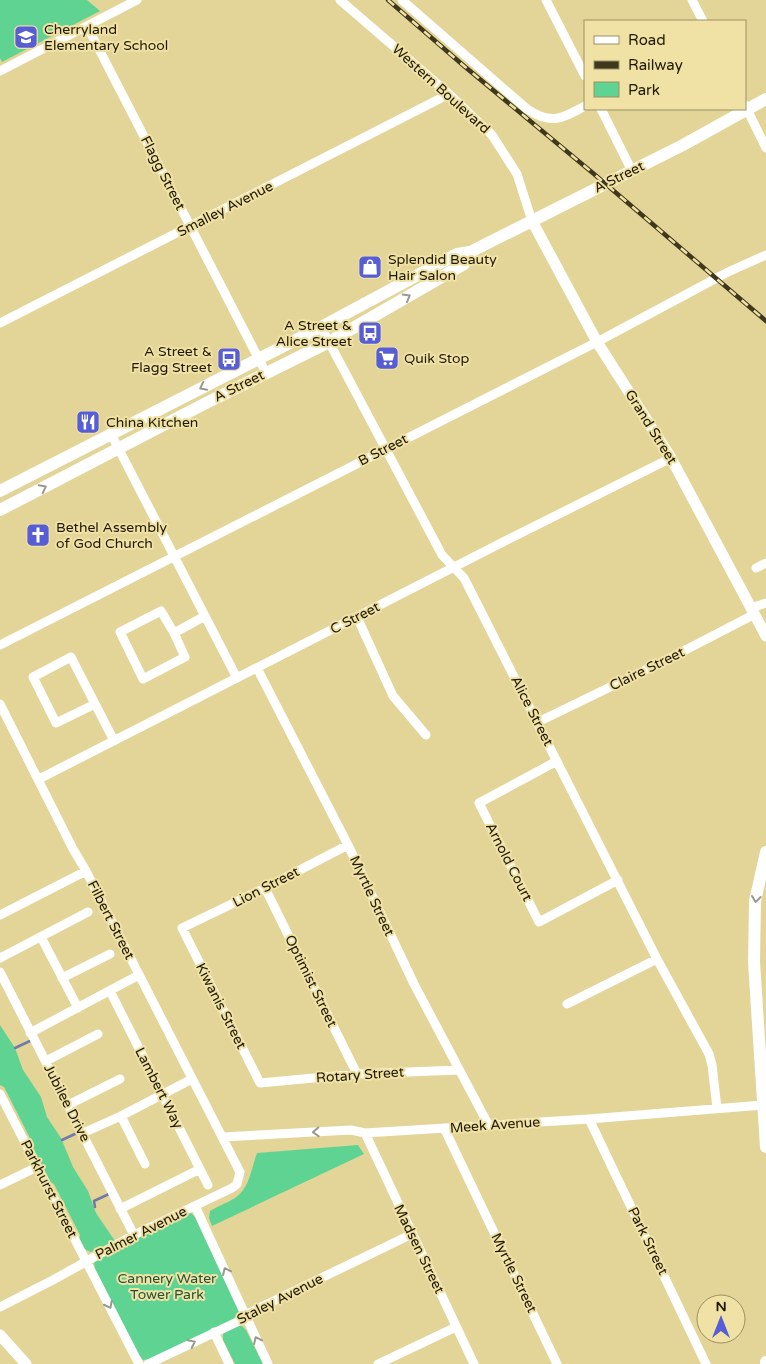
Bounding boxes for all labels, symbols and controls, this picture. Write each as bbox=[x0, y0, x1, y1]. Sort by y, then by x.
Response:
legend bbox=[584, 20, 746, 110]
place label: Cherryland Elementary School bbox=[44, 21, 168, 54]
school or university icon: Cherryland Elementary School bbox=[13, 24, 39, 50]
text: Road bbox=[628, 31, 666, 49]
street label: Western Boulevard bbox=[388, 41, 494, 137]
text: Railway bbox=[628, 56, 683, 74]
text: Park bbox=[628, 81, 660, 99]
street label: Flagg Street bbox=[137, 133, 189, 214]
street label: A Street bbox=[591, 157, 648, 196]
street label: Smalley Avenue bbox=[174, 177, 276, 240]
place label: Splendid Beauty Hair Salon bbox=[388, 251, 497, 284]
shop icon: Splendid Beauty Hair Salon bbox=[357, 254, 383, 280]
one-way arrow bbox=[402, 294, 411, 304]
place label: A Street & Alice Street bbox=[276, 317, 353, 350]
bus stop icon: A Street & Alice Street bbox=[357, 320, 383, 346]
place label: A Street & Flagg Street bbox=[131, 343, 213, 376]
supermarket icon: Quik Stop bbox=[374, 345, 400, 371]
bus stop icon: A Street & Flagg Street bbox=[216, 346, 242, 372]
place label: Quik Stop bbox=[404, 350, 470, 367]
street label: A Street bbox=[211, 366, 268, 405]
one-way arrow bbox=[199, 380, 208, 391]
street label: Grand Street bbox=[621, 387, 681, 468]
restaurant icon: China Kitchen bbox=[75, 409, 101, 435]
place label: China Kitchen bbox=[106, 414, 198, 431]
street label: B Street bbox=[355, 430, 411, 470]
one-way arrow bbox=[38, 484, 47, 494]
place label: Bethel Assembly of God Church bbox=[56, 519, 167, 552]
church icon: Bethel Assembly of God Church bbox=[25, 522, 51, 548]
street label: C Street bbox=[327, 598, 383, 638]
street label: Claire Street bbox=[607, 643, 688, 694]
street label: Alice Street bbox=[507, 673, 557, 749]
street label: Arnold Court bbox=[482, 820, 536, 905]
street label: Myrtle Street bbox=[346, 853, 398, 939]
street label: Lion Street bbox=[230, 863, 303, 911]
street label: Filbert Street bbox=[84, 878, 138, 963]
one-way arrow bbox=[751, 896, 762, 904]
street label: Optimist Street bbox=[281, 932, 341, 1031]
street label: Kiwanis Street bbox=[192, 960, 250, 1052]
street label: Lambert Way bbox=[131, 1045, 187, 1132]
street label: Jubilee Drive bbox=[40, 1061, 94, 1145]
street label: Rotary Street bbox=[315, 1063, 405, 1087]
street label: Meek Avenue bbox=[449, 1113, 541, 1137]
one-way arrow bbox=[312, 1127, 320, 1137]
street label: Parkhurst Street bbox=[17, 1137, 81, 1242]
street label: Madsen Street bbox=[390, 1202, 448, 1297]
street label: Palmer Avenue bbox=[92, 1203, 190, 1263]
street label: Park Street bbox=[624, 1204, 672, 1278]
street label: Myrtle Street bbox=[487, 1230, 541, 1316]
one-way arrow bbox=[221, 1267, 232, 1276]
park label: Cannery Water Tower Park bbox=[118, 1270, 217, 1303]
street label: Staley Avenue bbox=[234, 1270, 326, 1328]
north arrow bbox=[696, 1294, 746, 1344]
text: N bbox=[715, 1298, 727, 1315]
one-way arrow bbox=[103, 1300, 113, 1309]
one-way arrow bbox=[252, 1336, 263, 1345]
one-way arrow bbox=[187, 1339, 196, 1349]

